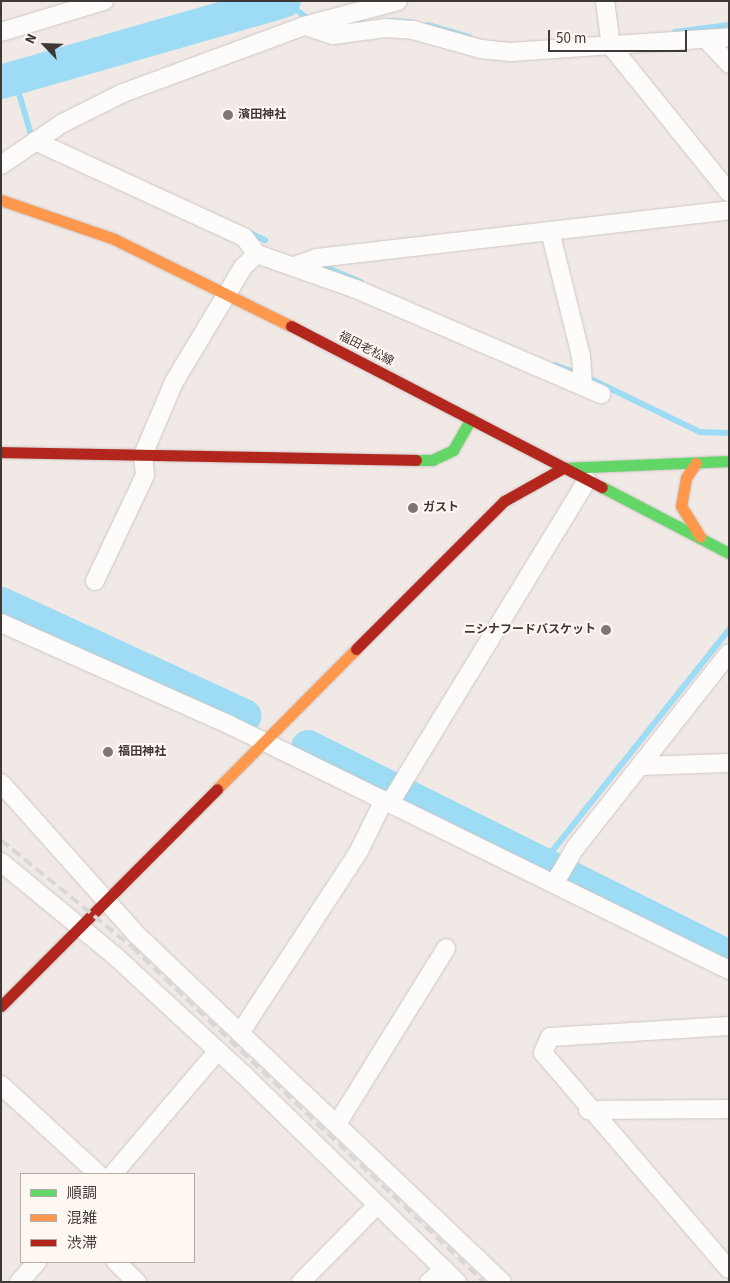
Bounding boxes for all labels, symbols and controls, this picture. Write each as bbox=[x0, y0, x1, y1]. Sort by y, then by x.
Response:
north arrow bbox=[20, 20, 70, 70]
scale bar bbox=[550, 20, 689, 52]
text: 50 m bbox=[556, 28, 586, 49]
text: N bbox=[20, 31, 42, 47]
place label: 濱田神社 bbox=[238, 108, 286, 122]
marker: 濱田神社 bbox=[222, 109, 234, 121]
street label: 福田老松線 bbox=[336, 329, 396, 369]
place label: ガスト bbox=[423, 501, 459, 515]
marker: ガスト bbox=[407, 502, 419, 514]
place label: ニシナフードバスケット bbox=[464, 623, 596, 637]
marker: ニシナフードバスケット bbox=[600, 624, 612, 636]
place label: 福田神社 bbox=[118, 745, 166, 759]
marker: 福田神社 bbox=[102, 746, 114, 758]
legend bbox=[20, 1173, 195, 1263]
text: 順調 bbox=[67, 1183, 97, 1204]
text: 混雑 bbox=[67, 1208, 97, 1229]
text: 渋滞 bbox=[67, 1233, 97, 1254]

